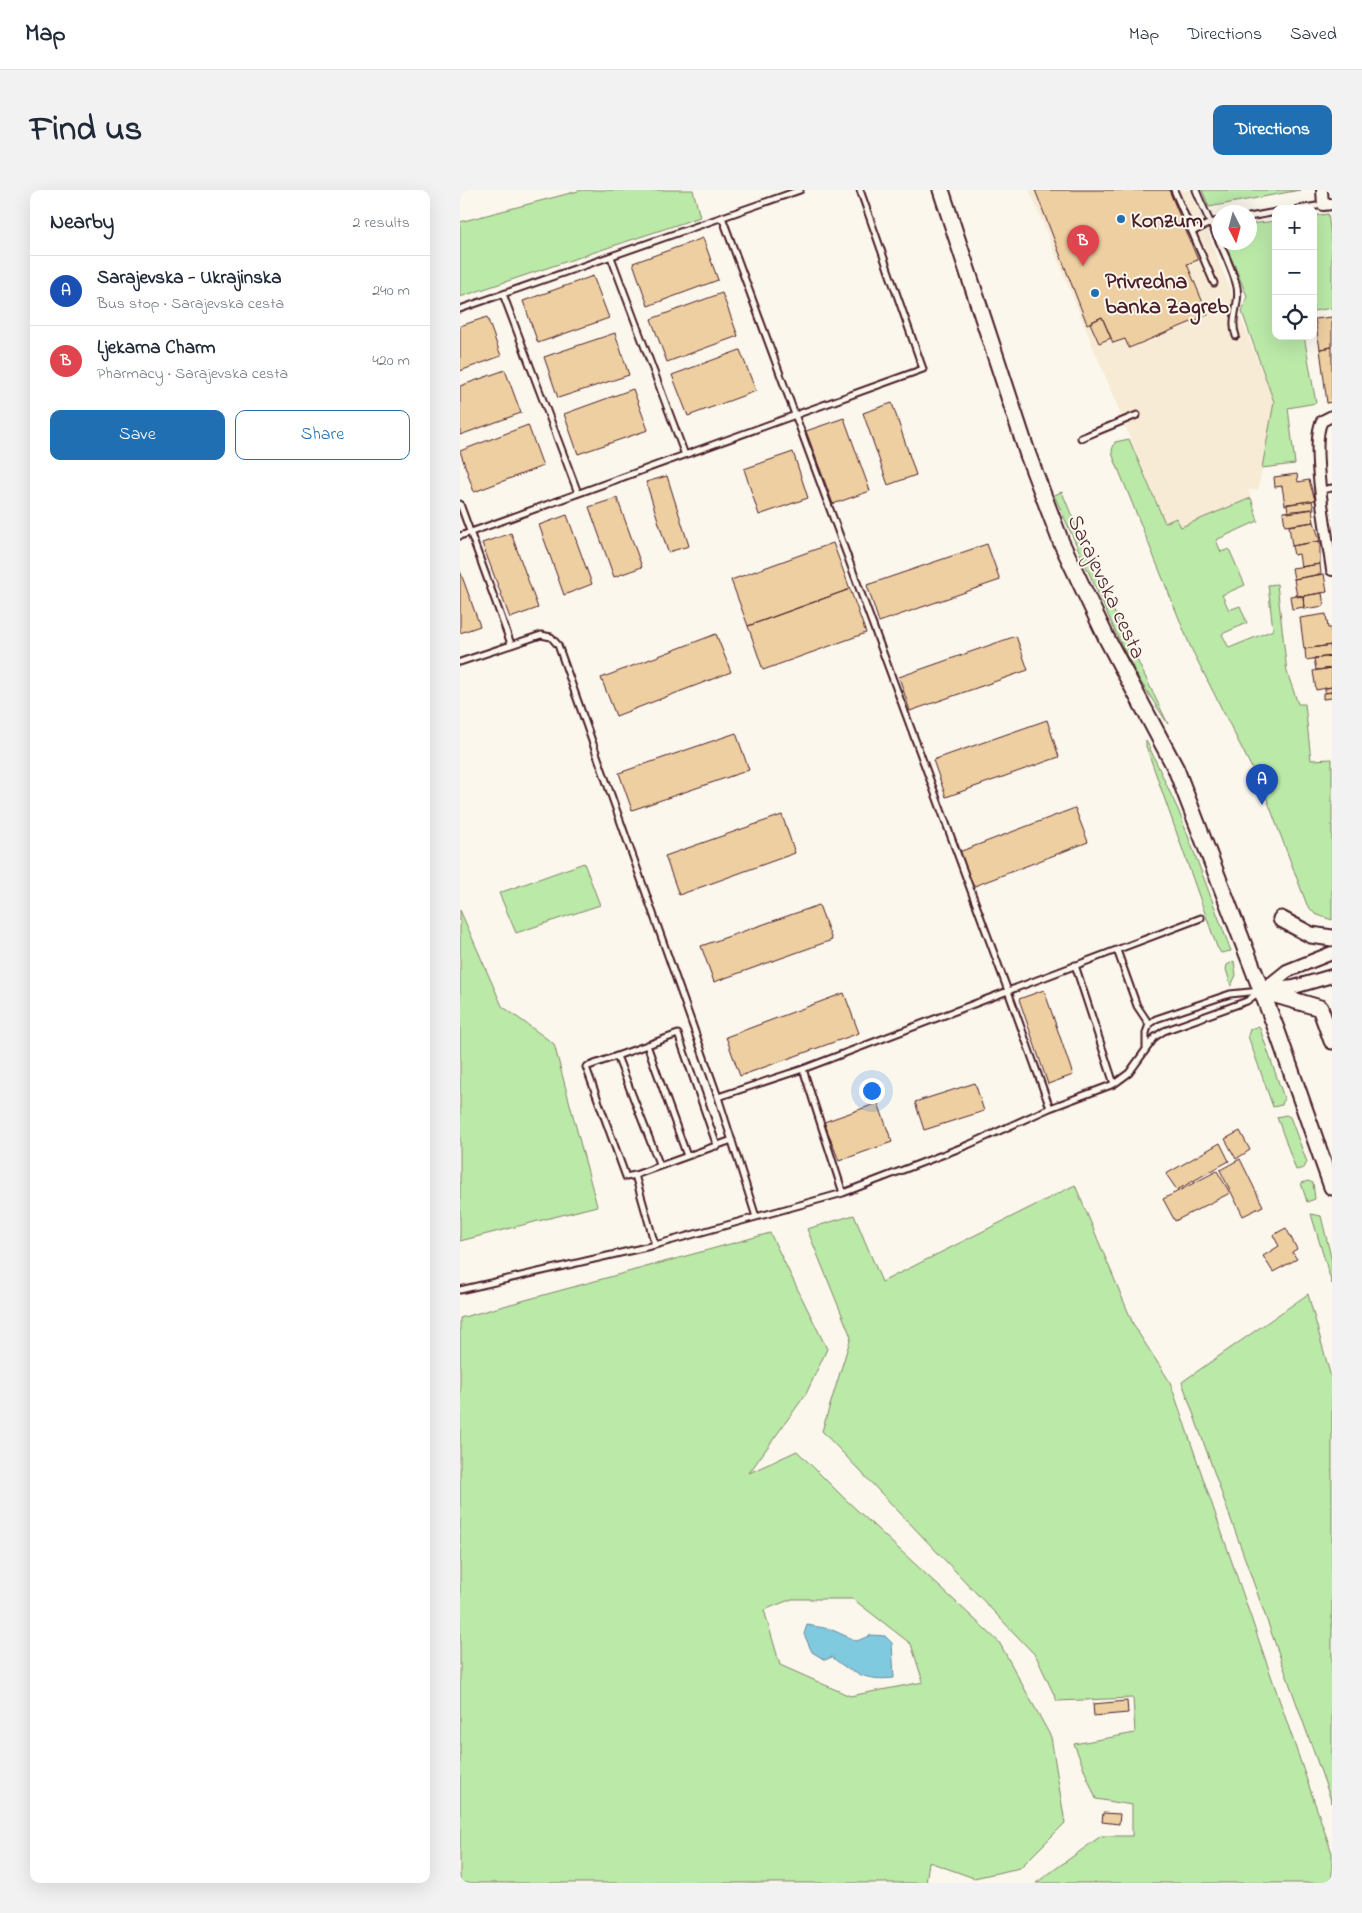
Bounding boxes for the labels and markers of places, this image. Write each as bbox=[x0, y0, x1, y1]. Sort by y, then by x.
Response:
place label: Konzum bbox=[1131, 206, 1203, 238]
marker: Konzum bbox=[1115, 213, 1127, 225]
pin: B bbox=[1067, 225, 1099, 266]
place label: Privredna banka Zagreb bbox=[1105, 267, 1229, 325]
marker: Privredna banka Zagreb bbox=[1089, 287, 1101, 299]
pin: A bbox=[1246, 764, 1278, 805]

